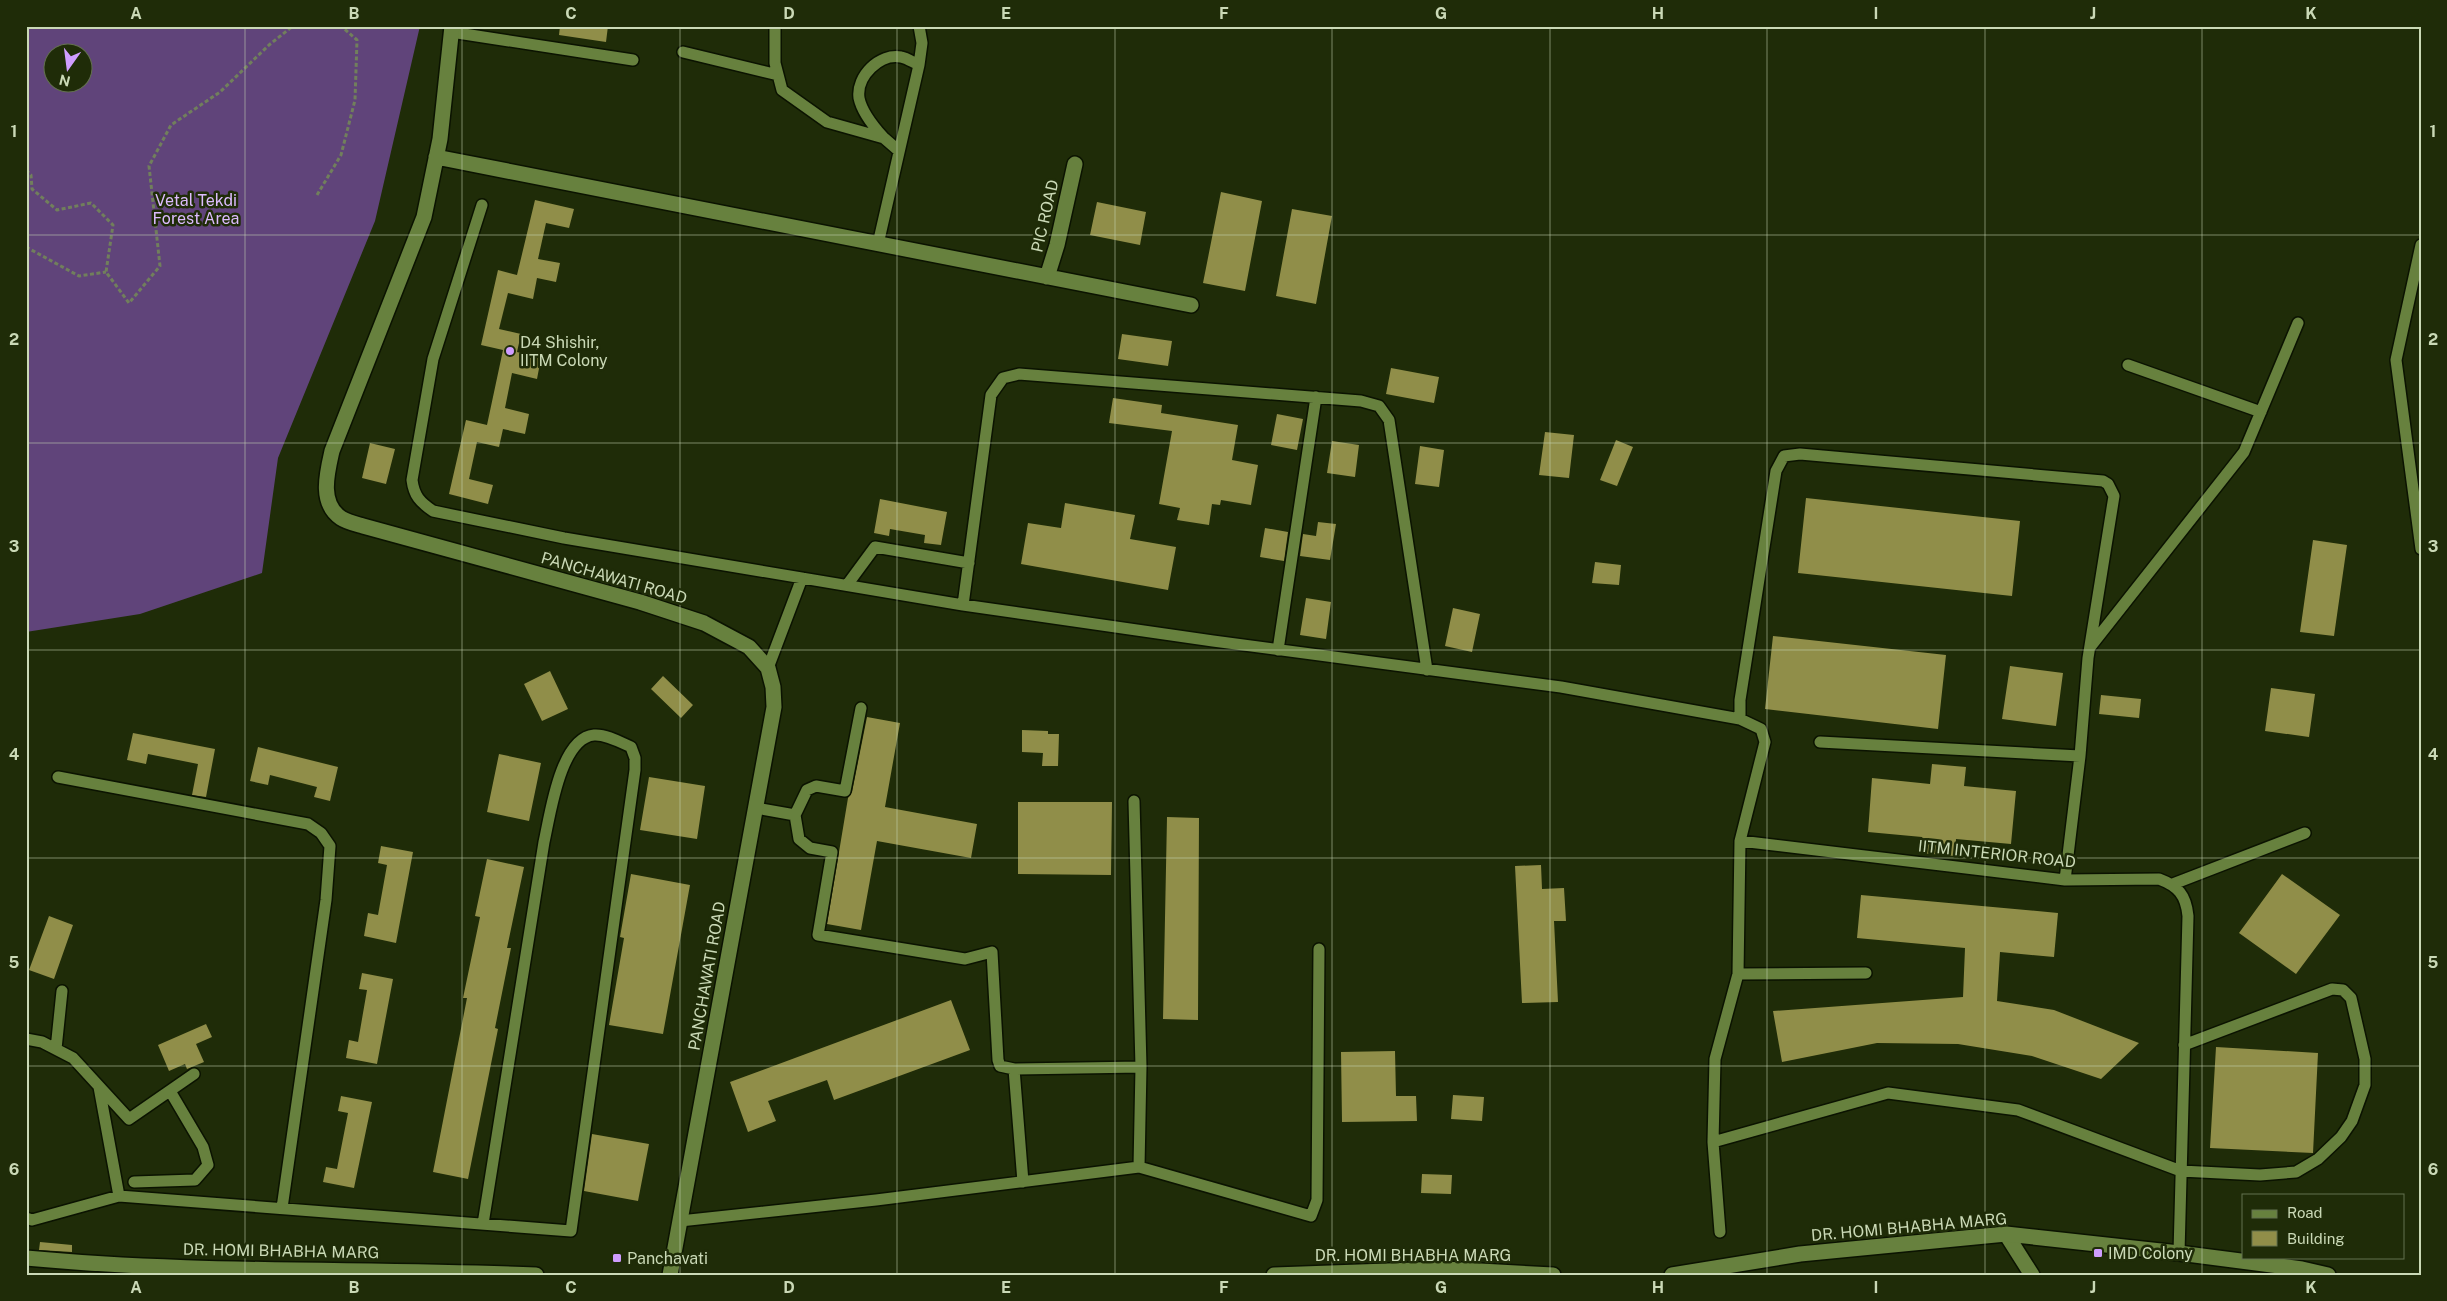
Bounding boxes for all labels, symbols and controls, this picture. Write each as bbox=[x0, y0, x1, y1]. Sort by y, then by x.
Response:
text: A bbox=[130, 4, 142, 23]
text: B bbox=[349, 4, 360, 23]
text: C bbox=[565, 4, 577, 23]
text: D bbox=[783, 4, 795, 23]
text: E bbox=[1001, 4, 1011, 23]
text: F bbox=[1219, 4, 1229, 23]
text: G bbox=[1435, 4, 1447, 23]
text: H bbox=[1652, 4, 1664, 23]
text: I bbox=[1874, 4, 1878, 23]
text: J bbox=[2090, 4, 2096, 23]
text: K bbox=[2305, 4, 2317, 23]
north arrow bbox=[42, 42, 92, 92]
text: N bbox=[58, 72, 72, 90]
text: 1 bbox=[11, 122, 17, 141]
text: 1 bbox=[2430, 122, 2436, 141]
street label: PIC ROAD bbox=[1027, 178, 1063, 254]
park label: Vetal Tekdi Forest Area bbox=[153, 191, 239, 228]
text: 2 bbox=[9, 330, 19, 349]
text: 2 bbox=[2428, 330, 2438, 349]
place label: D4 Shishir, IITM Colony bbox=[520, 333, 608, 370]
marker: D4 Shishir, IITM Colony bbox=[504, 345, 516, 357]
text: 3 bbox=[9, 537, 19, 556]
text: 3 bbox=[2428, 537, 2438, 556]
street label: PANCHAWATI ROAD bbox=[539, 548, 689, 608]
text: 4 bbox=[9, 745, 20, 764]
text: 4 bbox=[2428, 745, 2439, 764]
street label: IITM INTERIOR ROAD bbox=[1917, 836, 2077, 872]
street label: PANCHAWATI ROAD bbox=[685, 900, 729, 1052]
text: 5 bbox=[9, 953, 20, 972]
text: 5 bbox=[2428, 953, 2439, 972]
text: 6 bbox=[9, 1160, 19, 1179]
text: 6 bbox=[2428, 1160, 2438, 1179]
legend bbox=[2242, 1194, 2404, 1258]
text: Road bbox=[2287, 1204, 2323, 1221]
street label: DR. HOMI BHABHA MARG bbox=[1810, 1209, 2008, 1245]
text: Building bbox=[2287, 1230, 2345, 1247]
street label: DR. HOMI BHABHA MARG bbox=[183, 1240, 379, 1262]
place label: IMD Colony bbox=[2108, 1244, 2193, 1263]
street label: DR. HOMI BHABHA MARG bbox=[1315, 1246, 1511, 1265]
marker: IMD Colony bbox=[2092, 1247, 2104, 1259]
place label: Panchavati bbox=[627, 1249, 708, 1268]
marker: Panchavati bbox=[611, 1252, 623, 1264]
text: A bbox=[130, 1278, 142, 1297]
text: B bbox=[349, 1278, 360, 1297]
text: C bbox=[565, 1278, 577, 1297]
text: D bbox=[783, 1278, 795, 1297]
text: E bbox=[1001, 1278, 1011, 1297]
text: F bbox=[1219, 1278, 1229, 1297]
text: G bbox=[1435, 1278, 1447, 1297]
text: H bbox=[1652, 1278, 1664, 1297]
text: I bbox=[1874, 1278, 1878, 1297]
text: J bbox=[2090, 1278, 2096, 1297]
text: K bbox=[2305, 1278, 2317, 1297]

